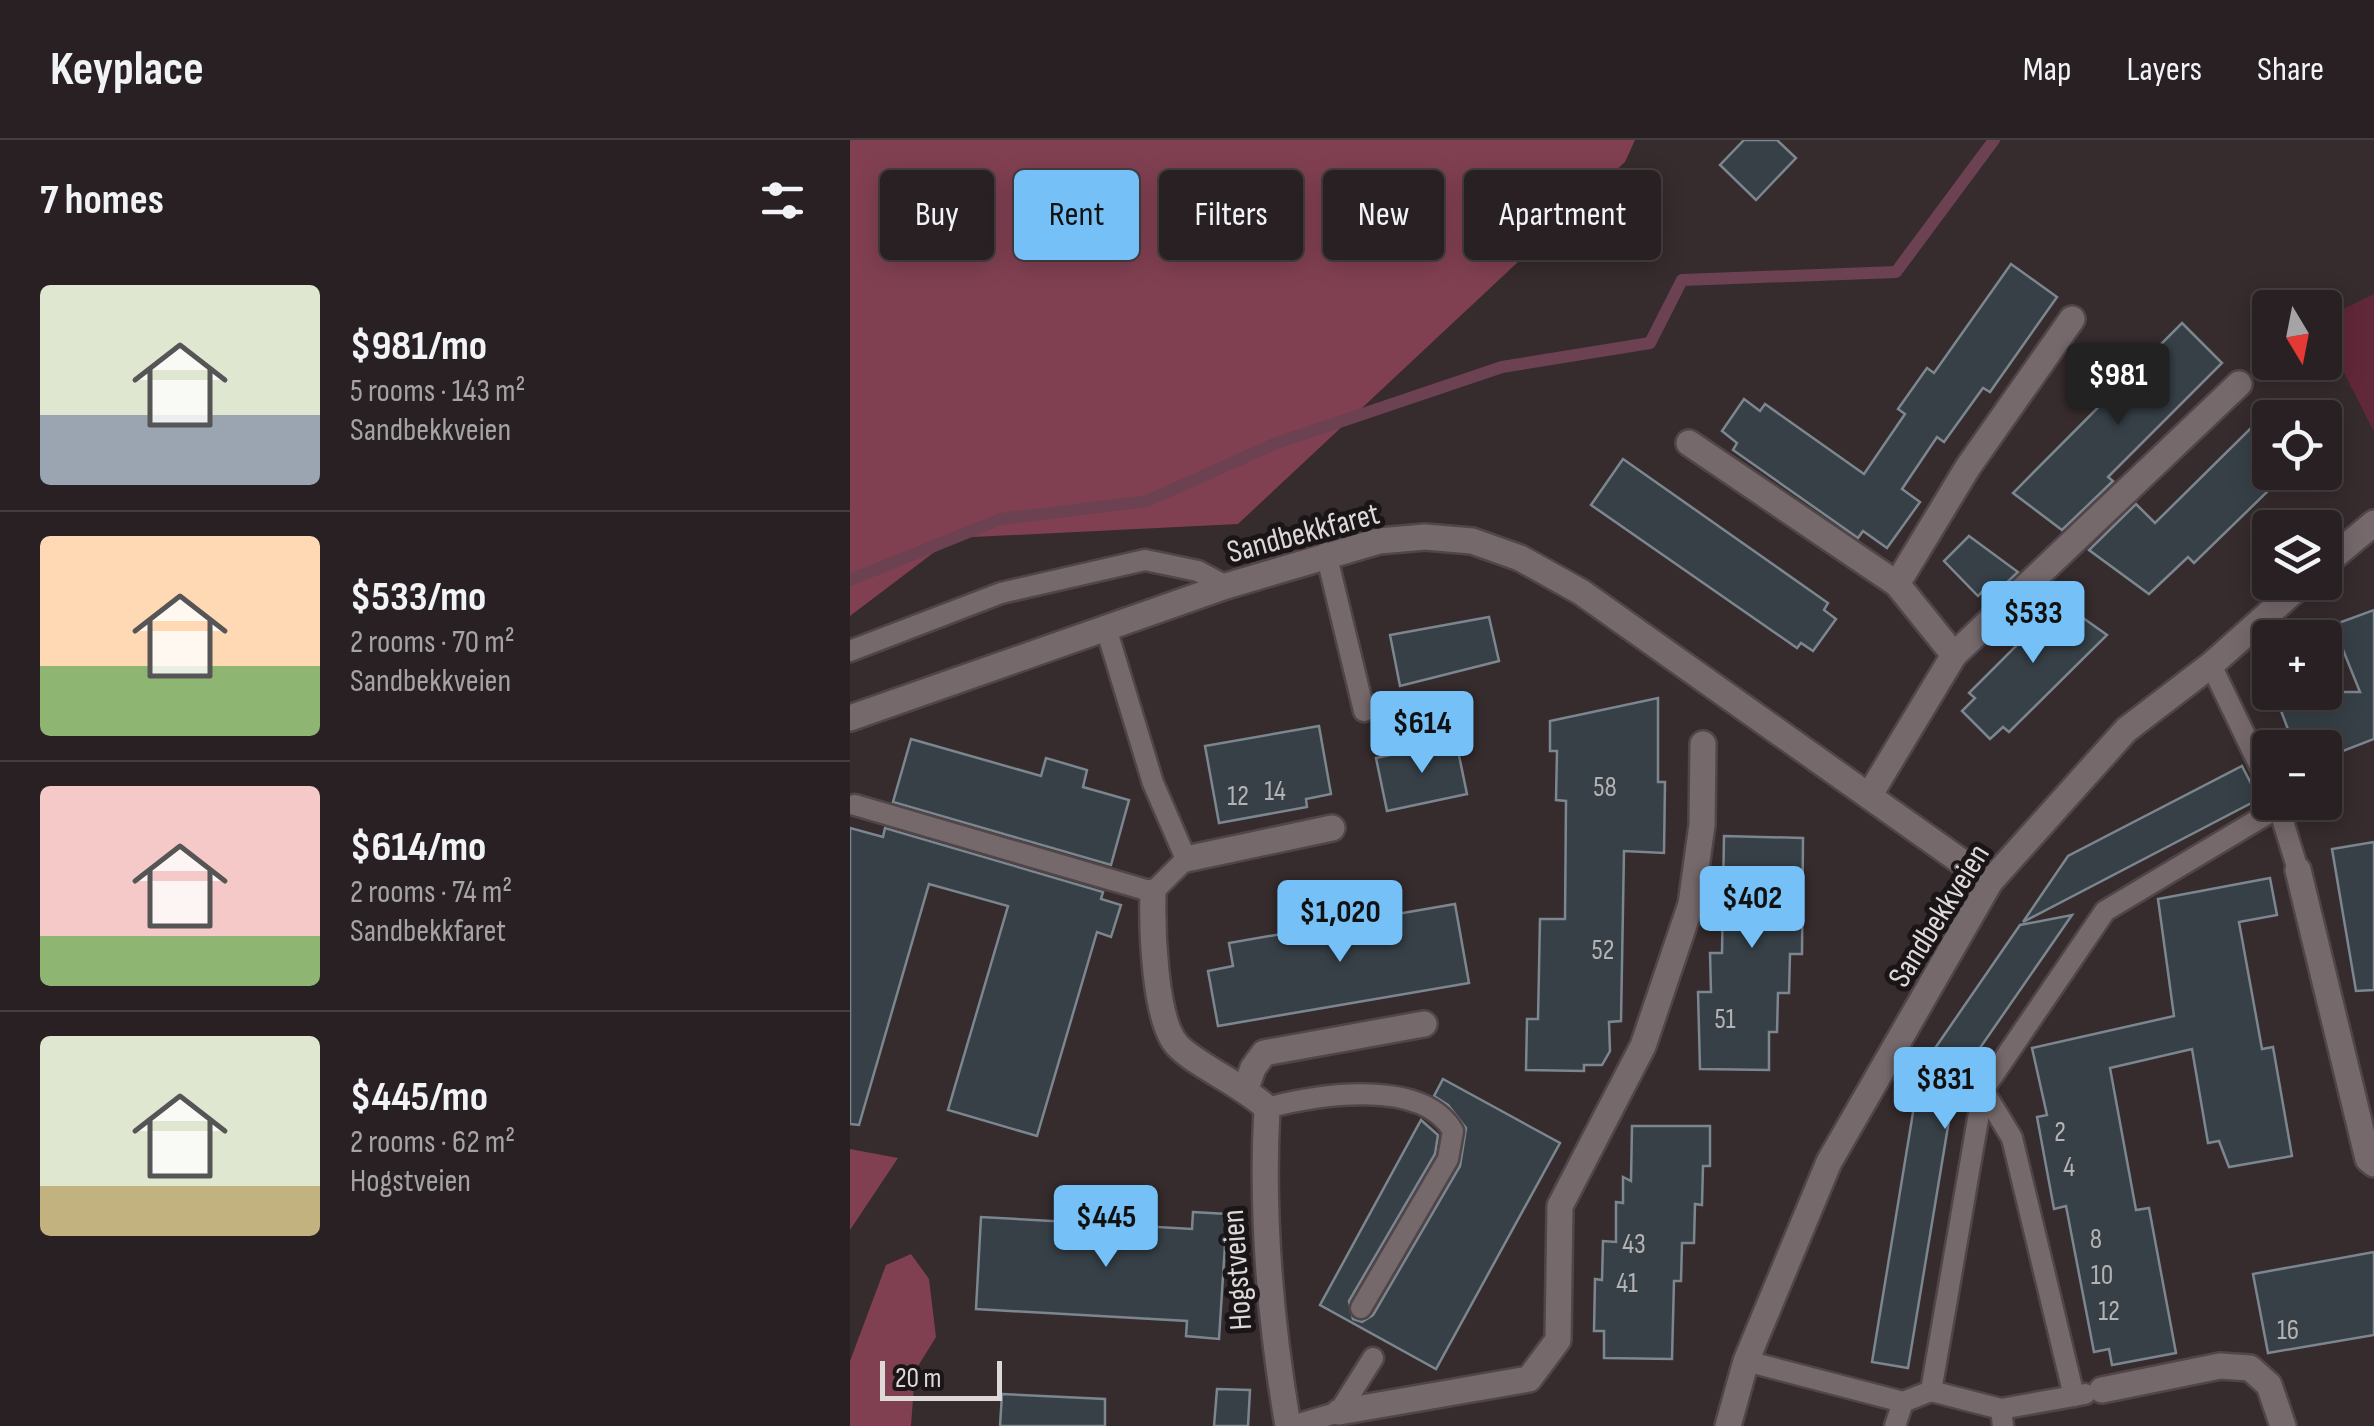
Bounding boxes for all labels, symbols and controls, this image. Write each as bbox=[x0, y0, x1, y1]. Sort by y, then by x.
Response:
text: Keyplace bbox=[50, 41, 204, 98]
text: Map bbox=[2023, 48, 2071, 91]
text: Layers bbox=[2126, 48, 2202, 91]
text: Share bbox=[2257, 48, 2324, 91]
chip: Buy bbox=[880, 170, 994, 260]
chip: Rent bbox=[1014, 170, 1139, 260]
chip: Filters bbox=[1159, 170, 1303, 260]
chip: New bbox=[1323, 170, 1444, 260]
chip: Apartment bbox=[1464, 170, 1661, 260]
icon: filters bbox=[755, 173, 810, 228]
text: 7 homes bbox=[40, 175, 164, 226]
north arrow bbox=[2252, 290, 2342, 380]
map controls bbox=[2252, 290, 2342, 820]
text: $981/mo bbox=[350, 321, 487, 372]
icon: home bbox=[120, 325, 240, 445]
pin: $981 bbox=[2059, 343, 2177, 428]
text: $981 bbox=[2088, 356, 2148, 395]
text: 5 rooms · 143 m² bbox=[350, 372, 525, 411]
button: locate bbox=[2252, 400, 2342, 490]
text: Sandbekkveien bbox=[350, 411, 511, 450]
street label: Sandbekkfaret bbox=[1223, 494, 1384, 572]
button: layers bbox=[2252, 510, 2342, 600]
text: $533/mo bbox=[350, 572, 486, 623]
icon: home bbox=[120, 576, 240, 696]
pin: $533 bbox=[1974, 581, 2092, 666]
text: $533 bbox=[2003, 594, 2063, 633]
button: + bbox=[2252, 620, 2342, 710]
text: 2 rooms · 70 m² bbox=[350, 623, 515, 662]
text: Sandbekkveien bbox=[350, 662, 511, 701]
pin: $614 bbox=[1363, 691, 1481, 776]
text: $614 bbox=[1392, 704, 1452, 743]
button: − bbox=[2252, 730, 2342, 820]
house number: 58 bbox=[1593, 771, 1617, 804]
house number: 14 bbox=[1264, 775, 1286, 808]
house number: 12 bbox=[1227, 780, 1249, 813]
text: $614/mo bbox=[350, 822, 486, 873]
icon: home bbox=[120, 826, 240, 946]
street label: Sandbekkveien bbox=[1880, 837, 1999, 994]
pin: $402 bbox=[1693, 866, 1811, 951]
text: 2 rooms · 74 m² bbox=[350, 873, 512, 912]
text: $402 bbox=[1722, 879, 1782, 918]
pin: $1,020 bbox=[1259, 880, 1421, 965]
text: $1,020 bbox=[1299, 893, 1381, 932]
text: Sandbekkfaret bbox=[350, 912, 506, 951]
house number: 52 bbox=[1592, 934, 1614, 967]
house number: 51 bbox=[1714, 1003, 1736, 1036]
pin: $831 bbox=[1886, 1047, 2004, 1132]
text: $831 bbox=[1916, 1060, 1974, 1099]
text: $445/mo bbox=[350, 1072, 488, 1123]
icon: home bbox=[120, 1076, 240, 1196]
house number: 2 bbox=[2054, 1116, 2066, 1149]
text: 2 rooms · 62 m² bbox=[350, 1123, 515, 1162]
house number: 4 bbox=[2063, 1151, 2075, 1184]
text: Hogstveien bbox=[350, 1162, 471, 1201]
pin: $445 bbox=[1047, 1185, 1165, 1270]
text: $445 bbox=[1076, 1198, 1136, 1237]
street label: Hogstveien bbox=[1214, 1208, 1261, 1332]
house number: 8 bbox=[2090, 1223, 2102, 1256]
house number: 43 bbox=[1622, 1228, 1646, 1261]
house number: 10 bbox=[2091, 1259, 2113, 1292]
house number: 41 bbox=[1616, 1267, 1638, 1300]
house number: 12 bbox=[2098, 1295, 2120, 1328]
house number: 16 bbox=[2277, 1314, 2299, 1347]
scale bar bbox=[880, 1356, 1002, 1400]
text: 20 m bbox=[895, 1362, 941, 1395]

